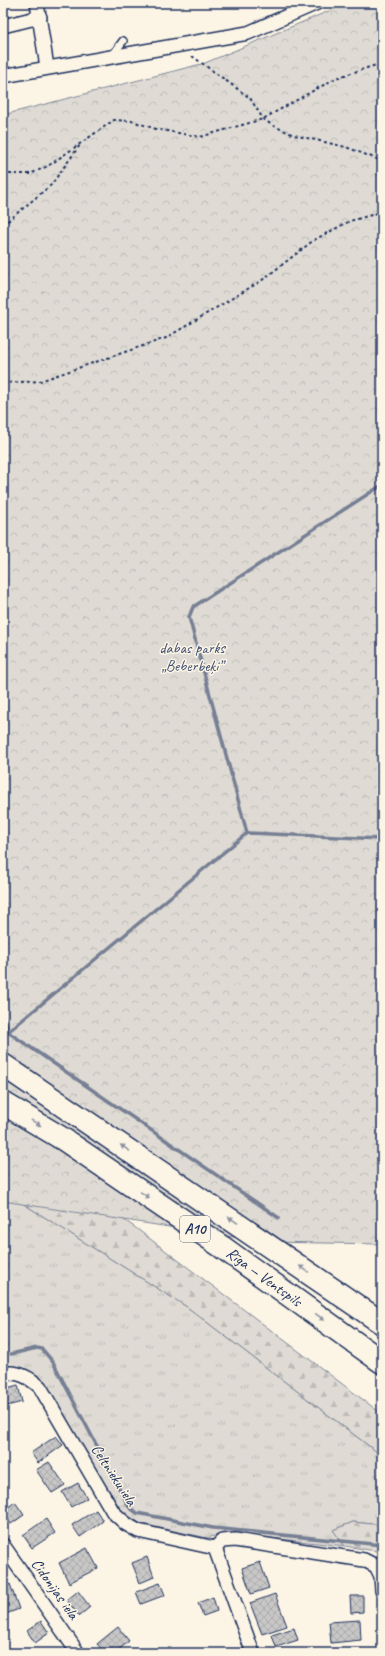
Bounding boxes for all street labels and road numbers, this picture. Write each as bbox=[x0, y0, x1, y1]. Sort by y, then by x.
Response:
road number: A10 bbox=[180, 1216, 210, 1242]
street label: Rīga — Ventspils bbox=[222, 1243, 307, 1312]
street label: Celtnieku iela bbox=[87, 1440, 142, 1511]
street label: Cidonijas iela bbox=[27, 1555, 84, 1624]

